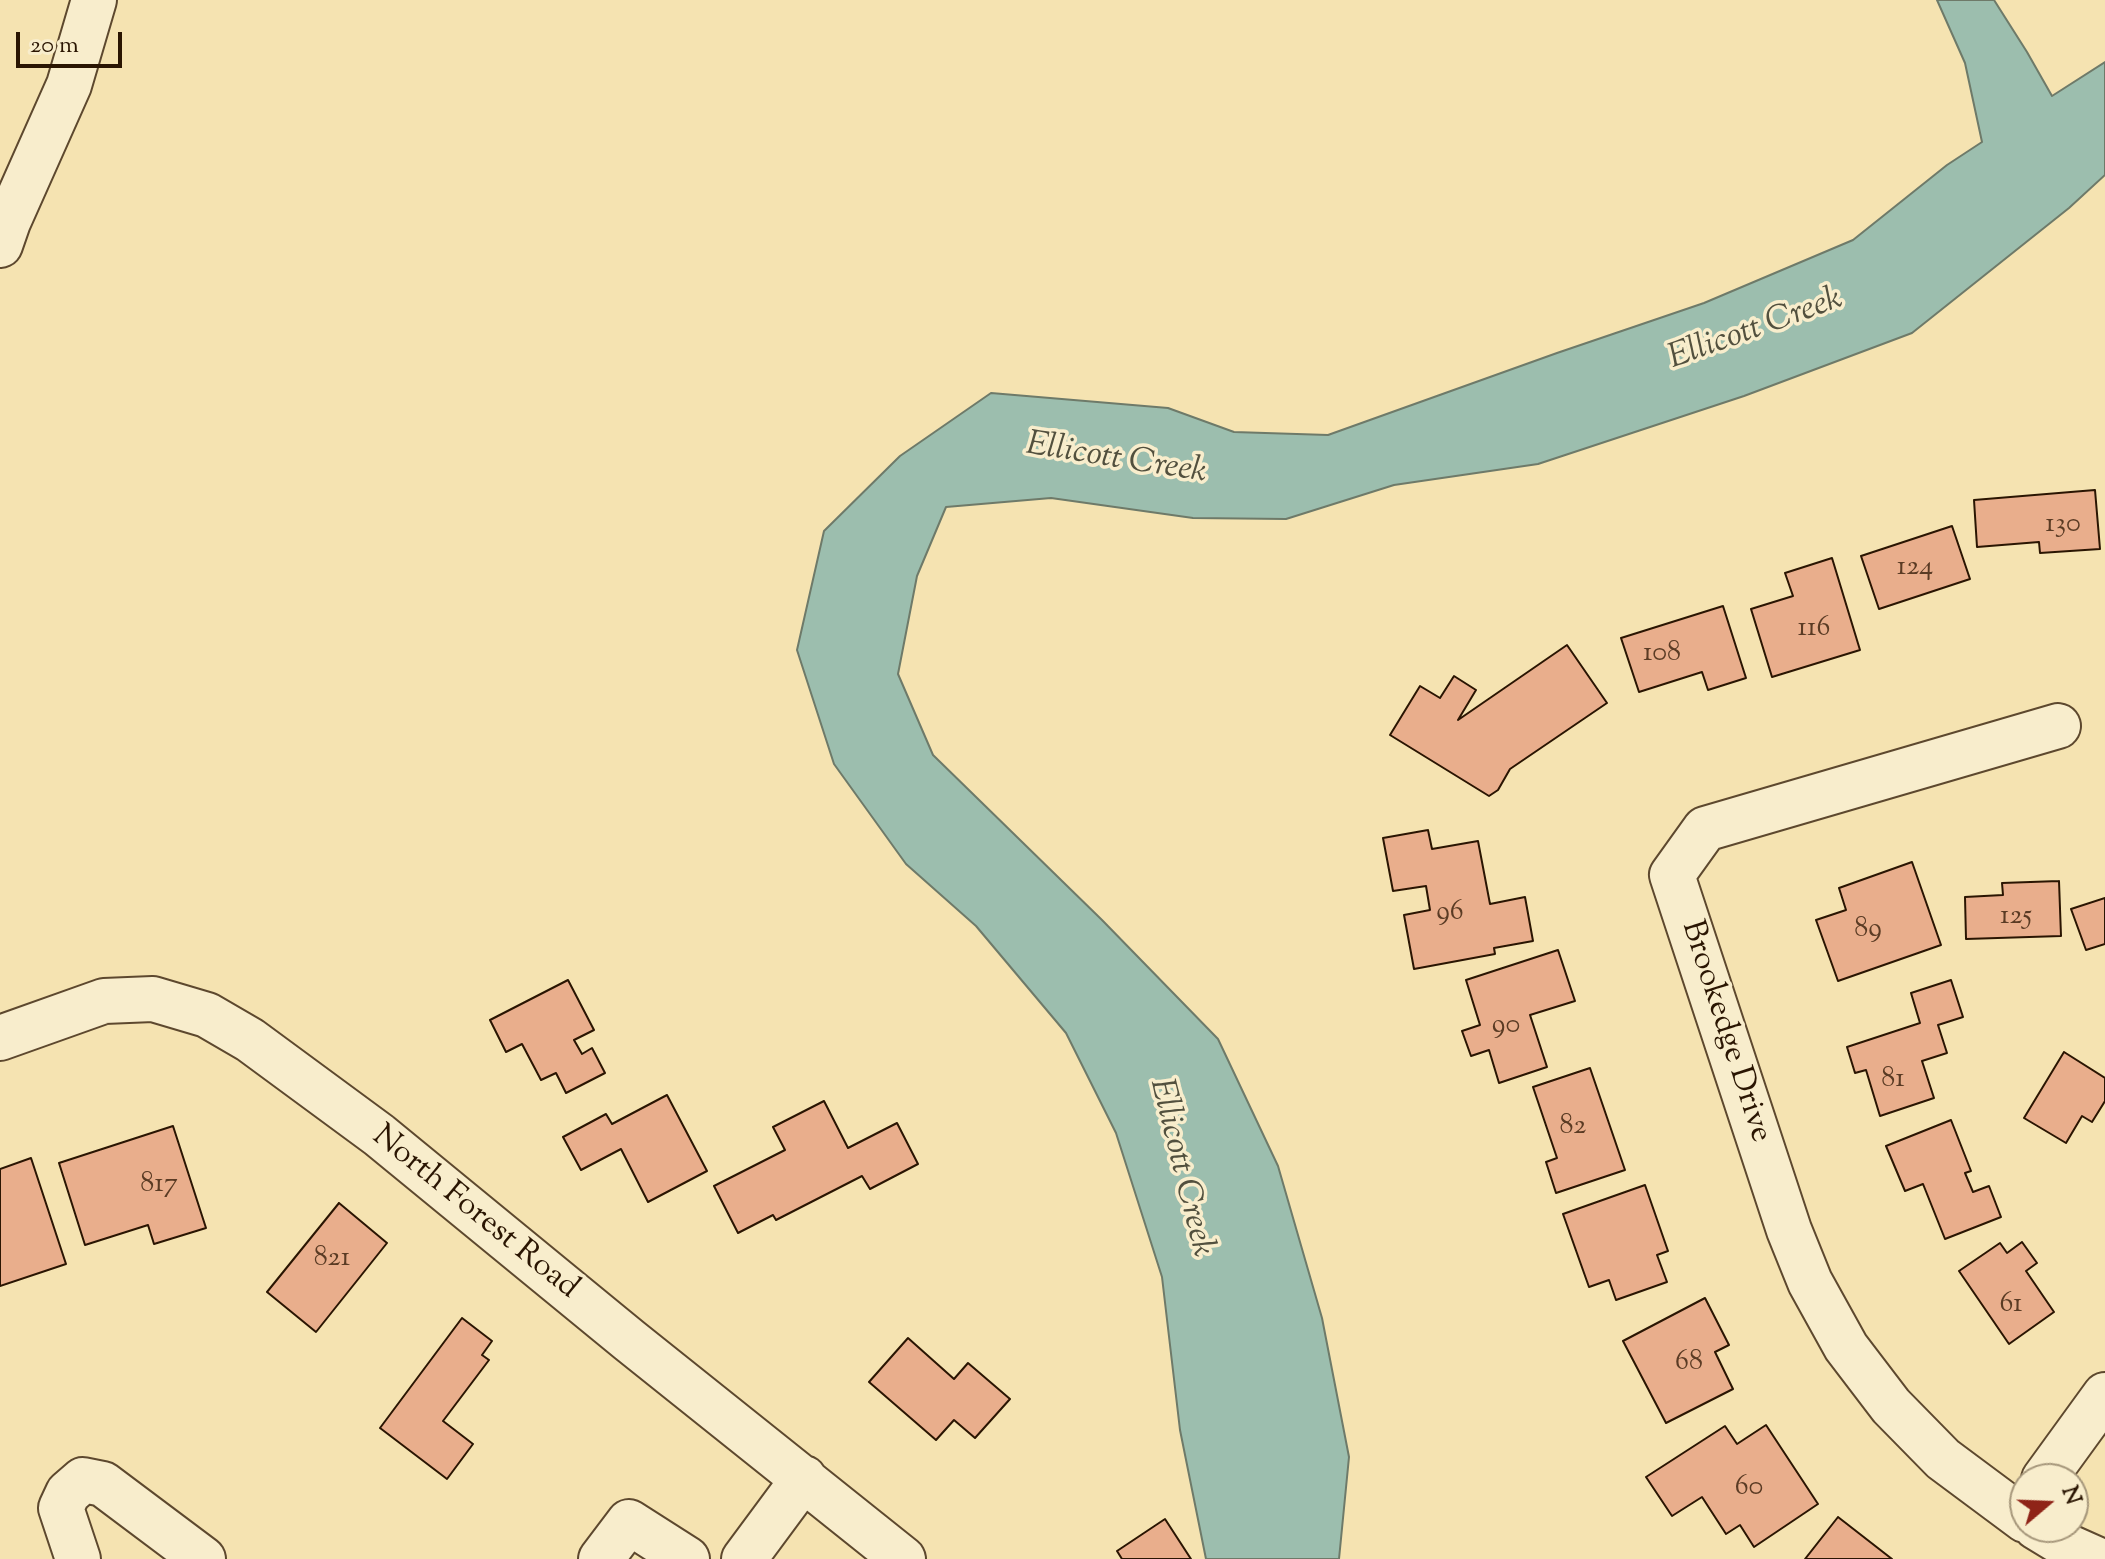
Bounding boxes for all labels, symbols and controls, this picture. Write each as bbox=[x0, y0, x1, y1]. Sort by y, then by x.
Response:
scale bar bbox=[20, 16, 126, 66]
text: 20 m bbox=[30, 29, 79, 63]
water label: Ellicott Creek bbox=[1663, 281, 1849, 381]
water label: Ellicott Creek bbox=[1023, 427, 1209, 495]
house number: 130 bbox=[2045, 509, 2081, 543]
house number: 124 bbox=[1897, 552, 1933, 586]
house number: 116 bbox=[1798, 613, 1830, 647]
house number: 108 bbox=[1643, 638, 1681, 672]
house number: 96 bbox=[1436, 897, 1464, 931]
house number: 125 bbox=[2000, 901, 2032, 935]
house number: 89 bbox=[1854, 914, 1882, 948]
street label: Brookedge Drive bbox=[1670, 916, 1778, 1148]
house number: 90 bbox=[1492, 1010, 1520, 1044]
house number: 81 bbox=[1881, 1064, 1905, 1098]
water label: Ellicott Creek bbox=[1137, 1075, 1221, 1261]
house number: 82 bbox=[1560, 1111, 1586, 1145]
street label: North Forest Road bbox=[363, 1119, 585, 1309]
house number: 817 bbox=[140, 1169, 178, 1203]
house number: 821 bbox=[314, 1243, 350, 1277]
house number: 61 bbox=[1999, 1289, 2023, 1323]
house number: 68 bbox=[1675, 1347, 1703, 1381]
north arrow bbox=[2009, 1463, 2089, 1543]
house number: 60 bbox=[1735, 1472, 1763, 1506]
text: N bbox=[2052, 1482, 2088, 1509]

